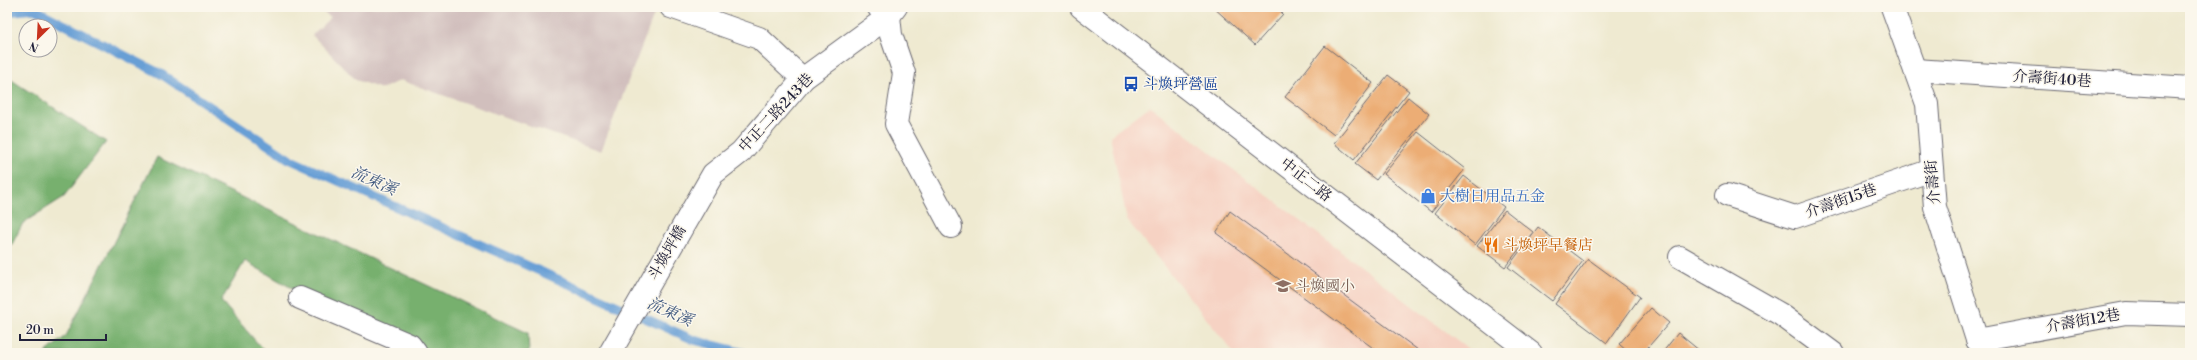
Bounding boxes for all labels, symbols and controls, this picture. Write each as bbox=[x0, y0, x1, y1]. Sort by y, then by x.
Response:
north arrow bbox=[18, 18, 58, 58]
text: N bbox=[27, 38, 41, 54]
street label: 介壽街40巷 bbox=[2012, 67, 2092, 91]
street label: 中正二路243巷 bbox=[735, 70, 817, 156]
bus stop icon: 斗煥坪營區 bbox=[1122, 75, 1140, 93]
place label: 斗煥坪營區 bbox=[1143, 75, 1218, 94]
street label: 中正二路 bbox=[1277, 154, 1335, 206]
street label: 介壽街 bbox=[1922, 159, 1944, 205]
water label: 流東溪 bbox=[348, 162, 402, 201]
street label: 介壽街15巷 bbox=[1803, 180, 1879, 222]
shop icon: 大樹日用品五金 bbox=[1419, 187, 1437, 205]
place label: 大樹日用品五金 bbox=[1440, 187, 1545, 206]
street label: 斗煥坪橋 bbox=[644, 222, 690, 284]
restaurant icon: 斗煥坪早餐店 bbox=[1482, 236, 1500, 254]
place label: 斗煥坪早餐店 bbox=[1503, 236, 1593, 255]
school or university icon: 斗煥國小 bbox=[1274, 277, 1292, 295]
place label: 斗煥國小 bbox=[1295, 277, 1355, 296]
water label: 流東溪 bbox=[644, 293, 698, 332]
street label: 介壽街12巷 bbox=[2044, 305, 2122, 337]
scale bar bbox=[20, 316, 106, 342]
text: 20 m bbox=[26, 323, 54, 338]

